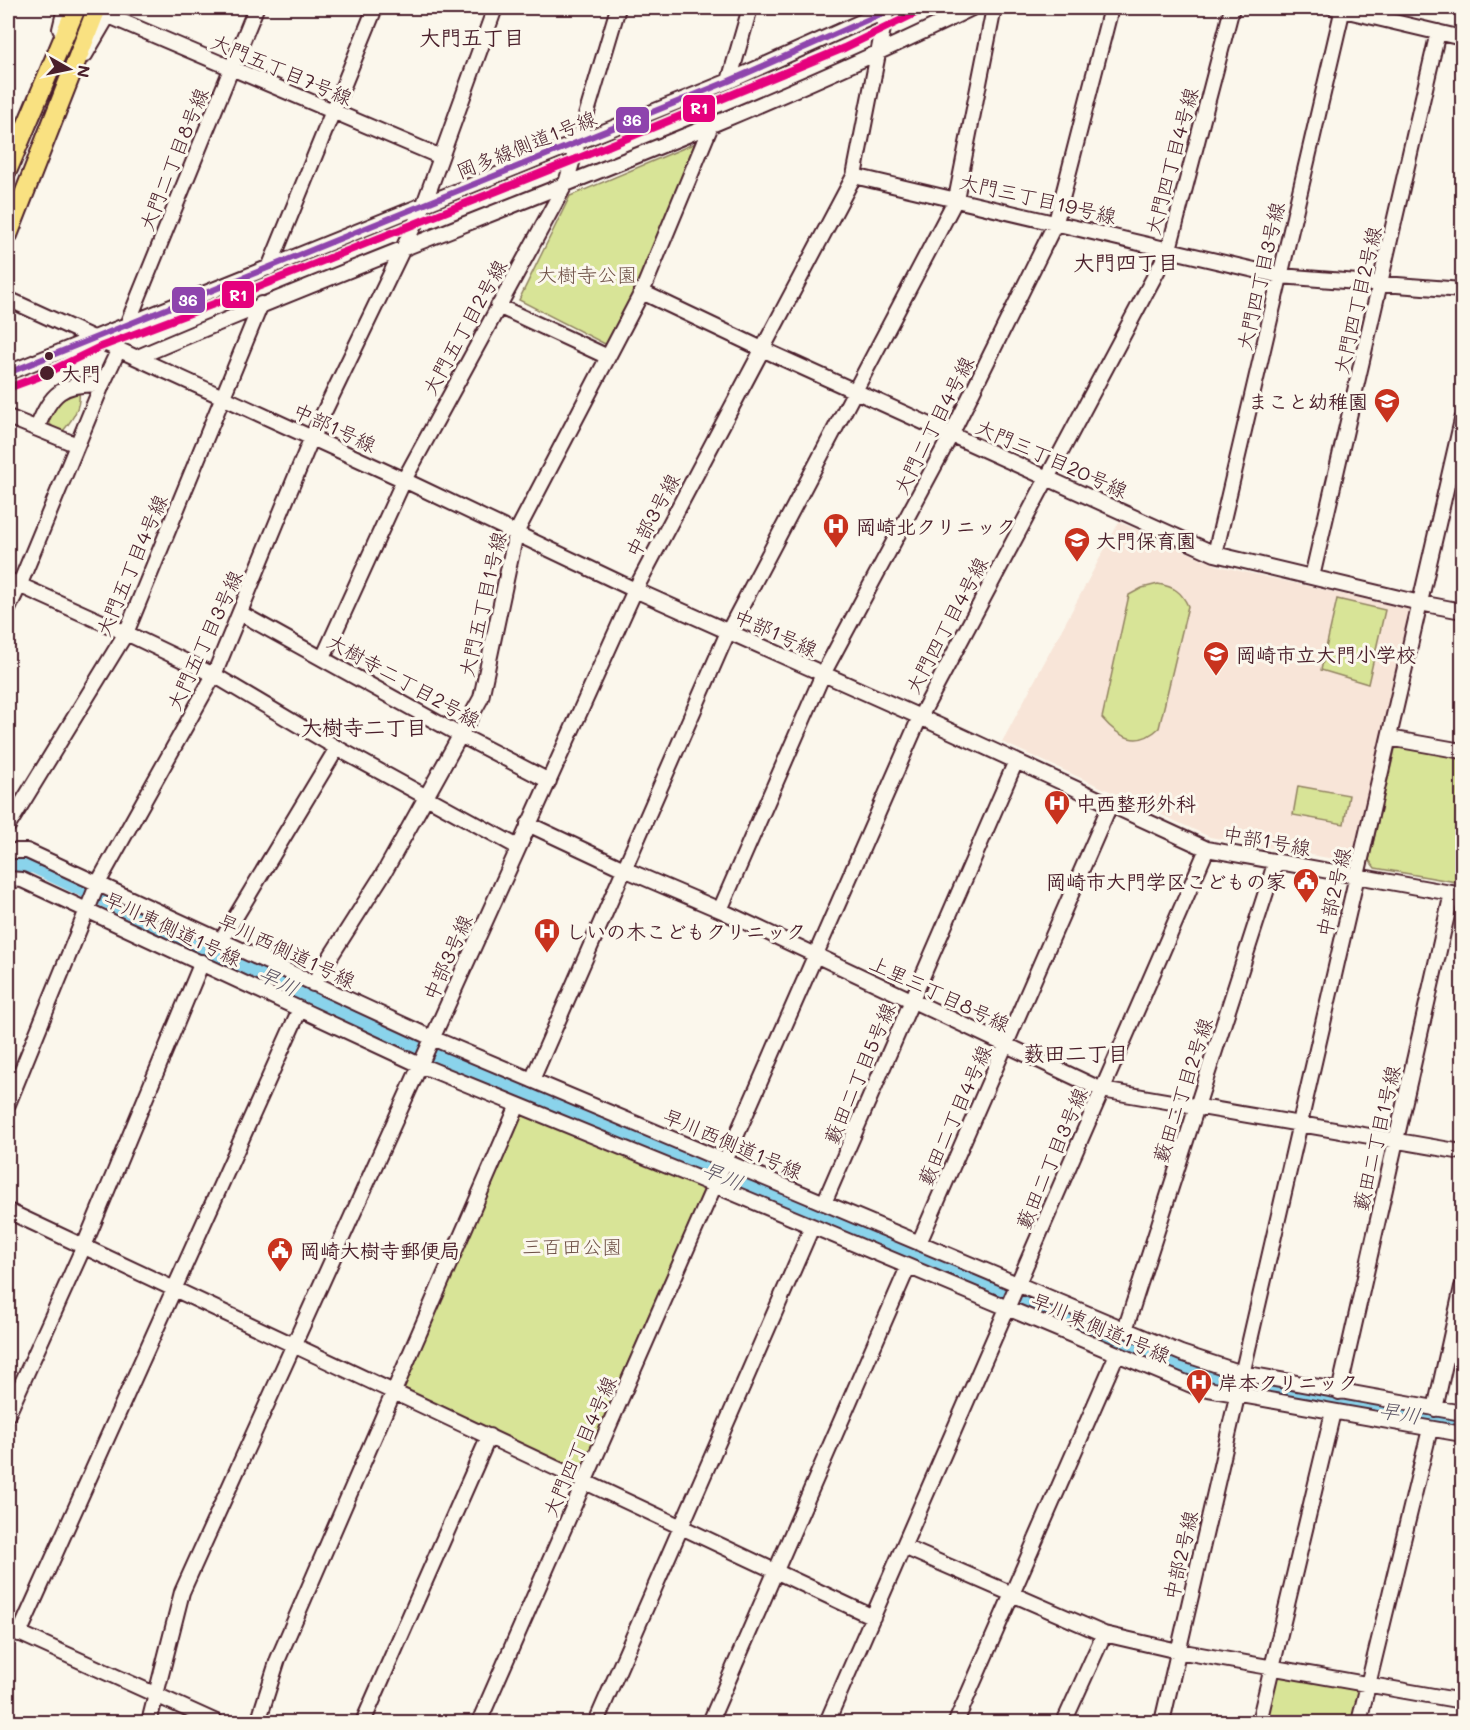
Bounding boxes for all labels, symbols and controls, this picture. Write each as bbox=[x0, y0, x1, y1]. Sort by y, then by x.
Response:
district label: 大門五丁目 bbox=[420, 23, 525, 50]
street label: 大門五丁目7号線 bbox=[207, 28, 357, 110]
north arrow bbox=[39, 39, 99, 99]
text: N bbox=[73, 64, 96, 79]
street label: 大門二丁目8号線 bbox=[132, 84, 214, 234]
street label: 大門四丁目4号線 bbox=[1139, 84, 1203, 238]
line badge: R1 bbox=[682, 94, 716, 123]
text: R1 bbox=[690, 97, 708, 118]
street label: 岡多線側道1号線 bbox=[452, 104, 600, 184]
line badge: 36 bbox=[615, 106, 650, 134]
text: 36 bbox=[622, 109, 642, 130]
street label: 大門三丁目19号線 bbox=[957, 167, 1119, 229]
street label: 大門四丁目3号線 bbox=[1230, 199, 1290, 353]
street label: 大門四丁目2号線 bbox=[1327, 223, 1387, 377]
district label: 大門四丁目 bbox=[1074, 248, 1179, 275]
street label: 大門五丁目2号線 bbox=[416, 255, 512, 399]
park label: 大樹寺公園 bbox=[537, 261, 637, 287]
line badge: R1 bbox=[221, 280, 255, 309]
text: R1 bbox=[229, 284, 247, 305]
line badge: 36 bbox=[171, 286, 206, 314]
text: 36 bbox=[178, 289, 198, 310]
unlabelled marker bbox=[43, 350, 55, 362]
street label: 大門二丁目4号線 bbox=[887, 351, 979, 499]
place label: 大門 bbox=[61, 360, 101, 386]
marker: 大門 bbox=[38, 364, 56, 382]
school or university icon: まこと幼稚園 bbox=[1372, 386, 1402, 424]
place label: まこと幼稚園 bbox=[1248, 388, 1368, 414]
street label: 中部1号線 bbox=[289, 396, 381, 458]
street label: 大門三丁目20号線 bbox=[972, 413, 1132, 503]
street label: 中部3号線 bbox=[619, 468, 685, 562]
street label: 大門五丁目4号線 bbox=[89, 490, 173, 640]
hospital icon: 岡崎北クリニック bbox=[821, 511, 851, 549]
place label: 岡崎北クリニック bbox=[856, 513, 1016, 539]
school or university icon: 大門保育園 bbox=[1062, 525, 1092, 563]
place label: 大門保育園 bbox=[1096, 527, 1196, 553]
street label: 大門五丁目1号線 bbox=[453, 529, 511, 679]
street label: 大門四丁目4号線 bbox=[899, 552, 993, 698]
street label: 大門五丁目3号線 bbox=[160, 566, 248, 714]
street label: 中部1号線 bbox=[730, 602, 822, 662]
street label: 大樹寺二丁目2号線 bbox=[323, 628, 485, 732]
school or university icon: 岡崎市立大門小学校 bbox=[1201, 639, 1231, 677]
place label: 岡崎市立大門小学校 bbox=[1236, 641, 1416, 667]
district label: 大樹寺二丁目 bbox=[301, 713, 427, 739]
hospital icon: 中西整形外科 bbox=[1042, 788, 1072, 826]
place label: 中西整形外科 bbox=[1076, 790, 1196, 816]
street label: 中部1号線 bbox=[1221, 819, 1313, 861]
street label: 中部2号線 bbox=[1310, 845, 1356, 939]
public building icon: 岡崎市大門学区こどもの家 bbox=[1291, 866, 1321, 904]
place label: 岡崎市大門学区こどもの家 bbox=[1046, 868, 1286, 894]
street label: 早川東側道1号線 bbox=[100, 885, 246, 971]
street label: 早川西側道1号線 bbox=[214, 908, 360, 992]
street label: 中部3号線 bbox=[416, 910, 478, 1004]
hospital icon: しいの木こどもクリニック bbox=[532, 916, 562, 954]
place label: しいの木こどもクリニック bbox=[566, 918, 806, 944]
street label: 上里三丁目8号線 bbox=[866, 949, 1014, 1037]
water label: 早川 bbox=[255, 959, 303, 1001]
street label: 藪田二丁目5号線 bbox=[817, 998, 901, 1148]
street label: 藪田二丁目2号線 bbox=[1146, 1014, 1218, 1166]
district label: 薮田二丁目 bbox=[1024, 1039, 1129, 1066]
street label: 藪田二丁目4号線 bbox=[911, 1040, 997, 1190]
street label: 藪田二丁目1号線 bbox=[1347, 1063, 1405, 1213]
street label: 藪田二丁目3号線 bbox=[1009, 1083, 1093, 1233]
street label: 早川西側道1号線 bbox=[660, 1103, 806, 1183]
water label: 早川 bbox=[699, 1155, 747, 1195]
park label: 三百田公園 bbox=[522, 1233, 622, 1259]
public building icon: 岡崎大樹寺郵便局 bbox=[265, 1235, 295, 1273]
place label: 岡崎大樹寺郵便局 bbox=[300, 1237, 460, 1263]
street label: 早川東側道1号線 bbox=[1027, 1286, 1175, 1368]
hospital icon: 岸本クリニック bbox=[1184, 1367, 1214, 1405]
place label: 岸本クリニック bbox=[1218, 1369, 1358, 1395]
street label: 大門四丁目4号線 bbox=[536, 1371, 622, 1521]
water label: 早川 bbox=[1377, 1395, 1423, 1429]
street label: 中部2号線 bbox=[1157, 1508, 1203, 1602]

